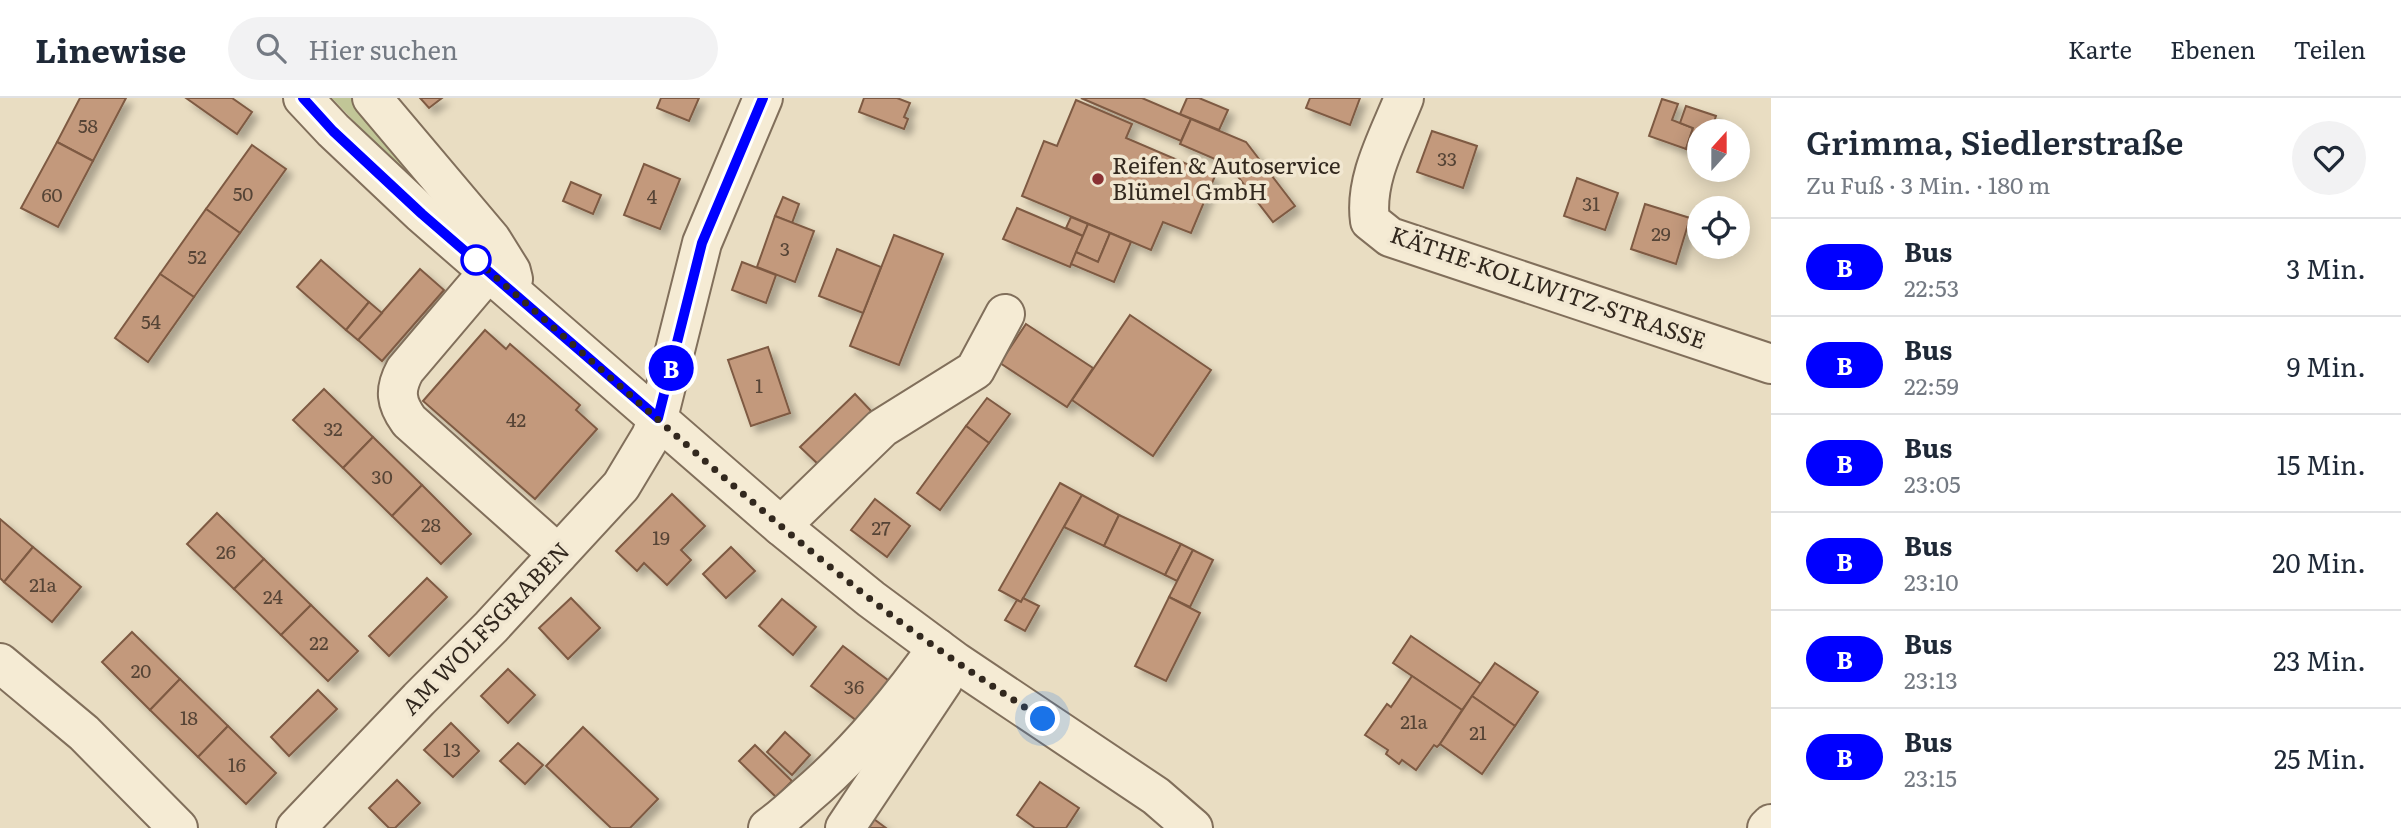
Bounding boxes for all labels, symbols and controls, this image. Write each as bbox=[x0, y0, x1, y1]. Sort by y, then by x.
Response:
search box bbox=[228, 17, 718, 80]
text: Linewise bbox=[35, 24, 186, 73]
icon: search bbox=[252, 29, 290, 67]
text: Hier suchen bbox=[308, 29, 458, 68]
text: Karte bbox=[2068, 31, 2132, 66]
text: Ebenen bbox=[2170, 31, 2256, 66]
text: Teilen bbox=[2294, 31, 2366, 66]
house number: 58 bbox=[78, 111, 98, 139]
text: Grimma, Siedlerstraße bbox=[1806, 116, 2184, 165]
north arrow bbox=[1687, 119, 1750, 182]
map controls bbox=[1687, 119, 1750, 259]
button: heart bbox=[2292, 121, 2366, 195]
house number: 33 bbox=[1437, 144, 1457, 172]
place label: Reifen & Autoservice Blümel GmbH bbox=[1112, 147, 1341, 207]
text: Zu Fuß · 3 Min. · 180 m bbox=[1806, 167, 2050, 201]
marker: Reifen & Autoservice Blümel GmbH bbox=[1090, 171, 1106, 187]
house number: 50 bbox=[233, 179, 253, 207]
house number: 60 bbox=[41, 180, 63, 208]
house number: 4 bbox=[647, 182, 658, 210]
house number: 31 bbox=[1582, 189, 1600, 217]
button: locate bbox=[1687, 196, 1750, 259]
street label: KÄTHE-KOLLWITZ-STRASSE bbox=[1386, 216, 1711, 356]
house number: 29 bbox=[1651, 219, 1671, 247]
text: Bus bbox=[1904, 231, 1952, 270]
house number: 3 bbox=[780, 234, 790, 262]
house number: 52 bbox=[187, 242, 207, 270]
unlabelled marker bbox=[461, 245, 491, 275]
text: 3 Min. bbox=[2286, 248, 2366, 287]
text: B bbox=[1836, 249, 1853, 284]
text: 22:53 bbox=[1904, 270, 1959, 304]
house number: 54 bbox=[141, 307, 162, 335]
text: Bus bbox=[1904, 329, 1952, 368]
line badge: B bbox=[648, 345, 694, 391]
text: 9 Min. bbox=[2287, 346, 2366, 385]
text: B bbox=[1836, 347, 1853, 382]
text: B bbox=[663, 350, 679, 385]
text: 22:59 bbox=[1904, 368, 1959, 402]
house number: 1 bbox=[755, 371, 763, 399]
house number: 42 bbox=[506, 405, 526, 433]
house number: 32 bbox=[323, 414, 343, 442]
text: Bus bbox=[1904, 427, 1952, 466]
text: 15 Min. bbox=[2277, 444, 2366, 483]
text: B bbox=[1836, 445, 1853, 480]
house number: 30 bbox=[371, 462, 393, 490]
text: 23:05 bbox=[1904, 466, 1961, 500]
house number: 28 bbox=[421, 510, 441, 538]
house number: 27 bbox=[871, 513, 891, 541]
house number: 19 bbox=[652, 523, 670, 551]
text: Bus bbox=[1904, 525, 1952, 564]
street label: AM WOLFSGRABEN bbox=[393, 534, 576, 722]
house number: 26 bbox=[216, 537, 236, 565]
text: 20 Min. bbox=[2272, 542, 2366, 581]
text: B bbox=[1836, 543, 1853, 578]
text: 23:10 bbox=[1904, 564, 1958, 598]
house number: 21a bbox=[29, 570, 58, 598]
house number: 24 bbox=[263, 582, 284, 610]
text: Bus bbox=[1904, 623, 1952, 662]
house number: 22 bbox=[309, 628, 329, 656]
text: 23 Min. bbox=[2273, 640, 2366, 679]
text: B bbox=[1836, 641, 1853, 676]
house number: 20 bbox=[131, 656, 151, 684]
text: 23:13 bbox=[1904, 662, 1958, 696]
house number: 36 bbox=[844, 672, 864, 700]
your location bbox=[1025, 701, 1060, 736]
house number: 18 bbox=[180, 703, 198, 731]
house number: 21a bbox=[1400, 707, 1429, 735]
house number: 21 bbox=[1469, 718, 1487, 746]
text: Bus bbox=[1904, 721, 1952, 760]
house number: 13 bbox=[443, 735, 461, 763]
text: 25 Min. bbox=[2274, 738, 2366, 777]
text: B bbox=[1836, 739, 1853, 774]
house number: 16 bbox=[228, 750, 246, 778]
text: 23:15 bbox=[1904, 760, 1957, 794]

